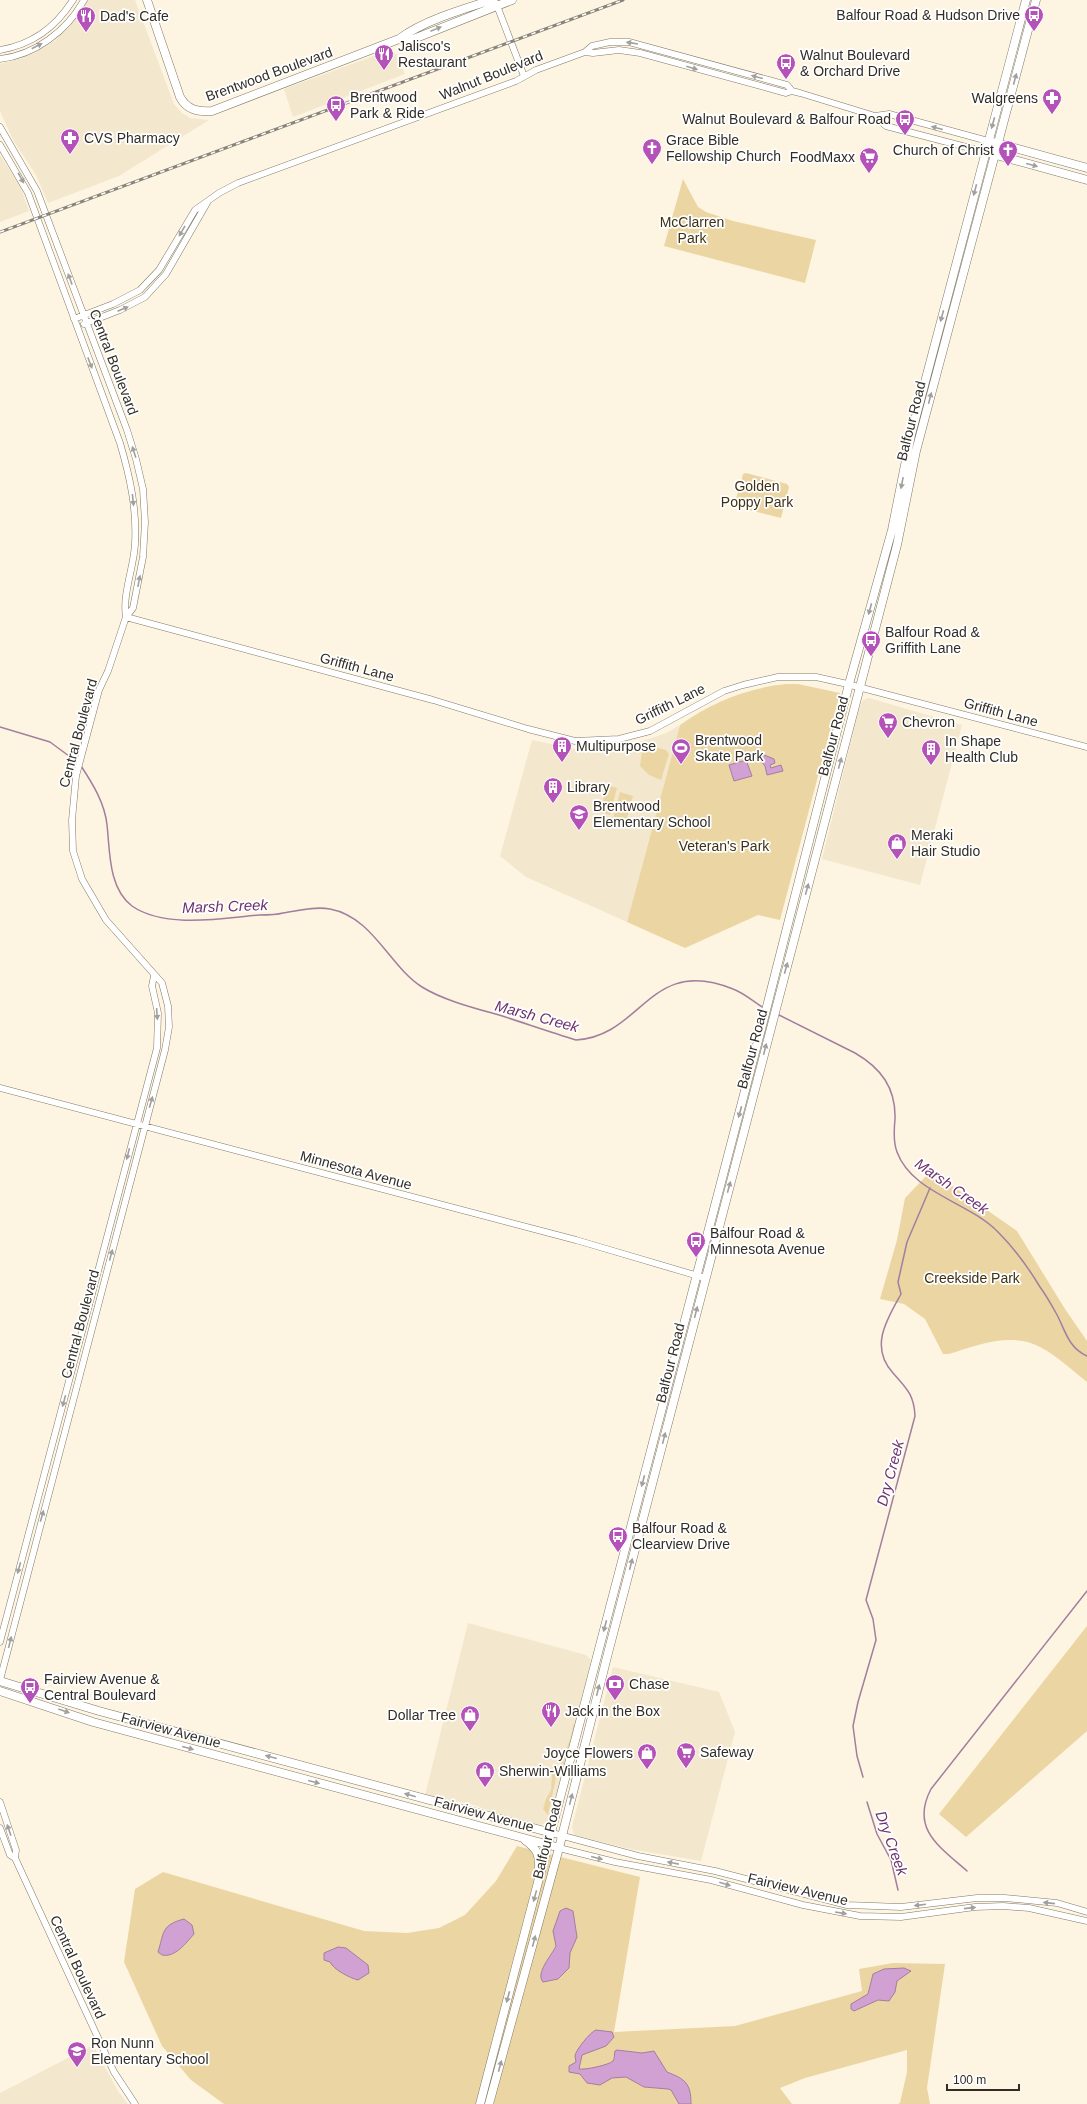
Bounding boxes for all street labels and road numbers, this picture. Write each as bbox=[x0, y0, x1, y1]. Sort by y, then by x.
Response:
street label: Brentwood Boulevard bbox=[203, 44, 335, 104]
street label: Walnut Boulevard bbox=[437, 47, 545, 103]
street label: Central Boulevard bbox=[86, 307, 142, 417]
street label: Balfour Road bbox=[893, 379, 929, 463]
street label: Griffith Lane bbox=[318, 649, 396, 685]
street label: Central Boulevard bbox=[56, 677, 100, 789]
street label: Griffith Lane bbox=[632, 680, 708, 728]
street label: Balfour Road bbox=[815, 694, 851, 778]
street label: Griffith Lane bbox=[962, 694, 1040, 730]
street label: Balfour Road bbox=[734, 1007, 770, 1091]
street label: Minnesota Avenue bbox=[298, 1147, 414, 1193]
street label: Central Boulevard bbox=[58, 1268, 102, 1380]
street label: Balfour Road bbox=[652, 1321, 688, 1405]
street label: Fairview Avenue bbox=[119, 1709, 223, 1751]
street label: Fairview Avenue bbox=[432, 1793, 536, 1835]
street label: Balfour Road bbox=[529, 1797, 565, 1881]
street label: Fairview Avenue bbox=[746, 1870, 850, 1908]
street label: Central Boulevard bbox=[47, 1913, 109, 2021]

